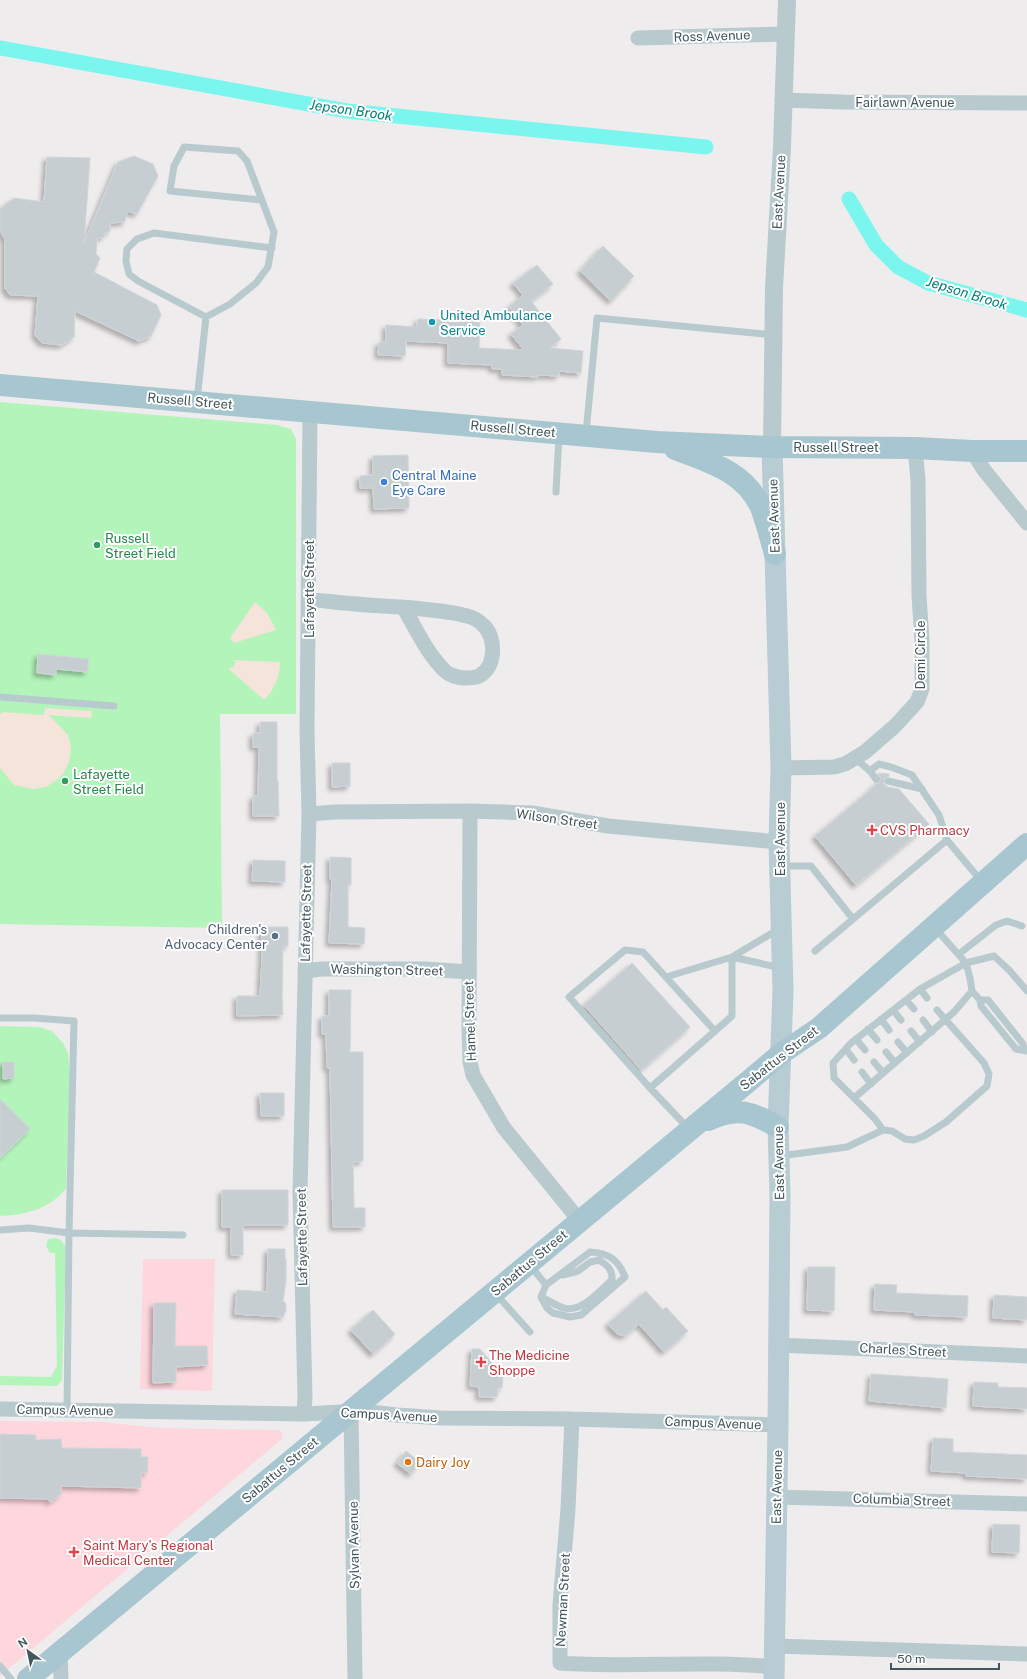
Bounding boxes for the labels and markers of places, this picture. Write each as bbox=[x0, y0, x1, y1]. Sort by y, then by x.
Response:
place label: United Ambulance Service bbox=[440, 308, 552, 338]
marker: United Ambulance Service bbox=[427, 317, 437, 327]
place label: Central Maine Eye Care bbox=[392, 468, 477, 498]
marker: Central Maine Eye Care bbox=[379, 477, 389, 487]
place label: Russell Street Field bbox=[105, 531, 176, 561]
marker: Russell Street Field bbox=[92, 540, 102, 550]
place label: Lafayette Street Field bbox=[73, 767, 144, 797]
marker: Lafayette Street Field bbox=[60, 776, 70, 786]
place label: CVS Pharmacy bbox=[880, 823, 970, 838]
marker: CVS Pharmacy bbox=[867, 825, 877, 835]
place label: Children's Advocacy Center bbox=[164, 922, 267, 952]
marker: Children's Advocacy Center bbox=[270, 931, 280, 941]
place label: The Medicine Shoppe bbox=[489, 1348, 570, 1378]
marker: The Medicine Shoppe bbox=[476, 1357, 486, 1367]
place label: Dairy Joy bbox=[416, 1455, 470, 1470]
marker: Dairy Joy bbox=[403, 1457, 413, 1467]
place label: Saint Mary's Regional Medical Center bbox=[83, 1538, 214, 1568]
marker: Saint Mary's Regional Medical Center bbox=[68, 1546, 80, 1558]

